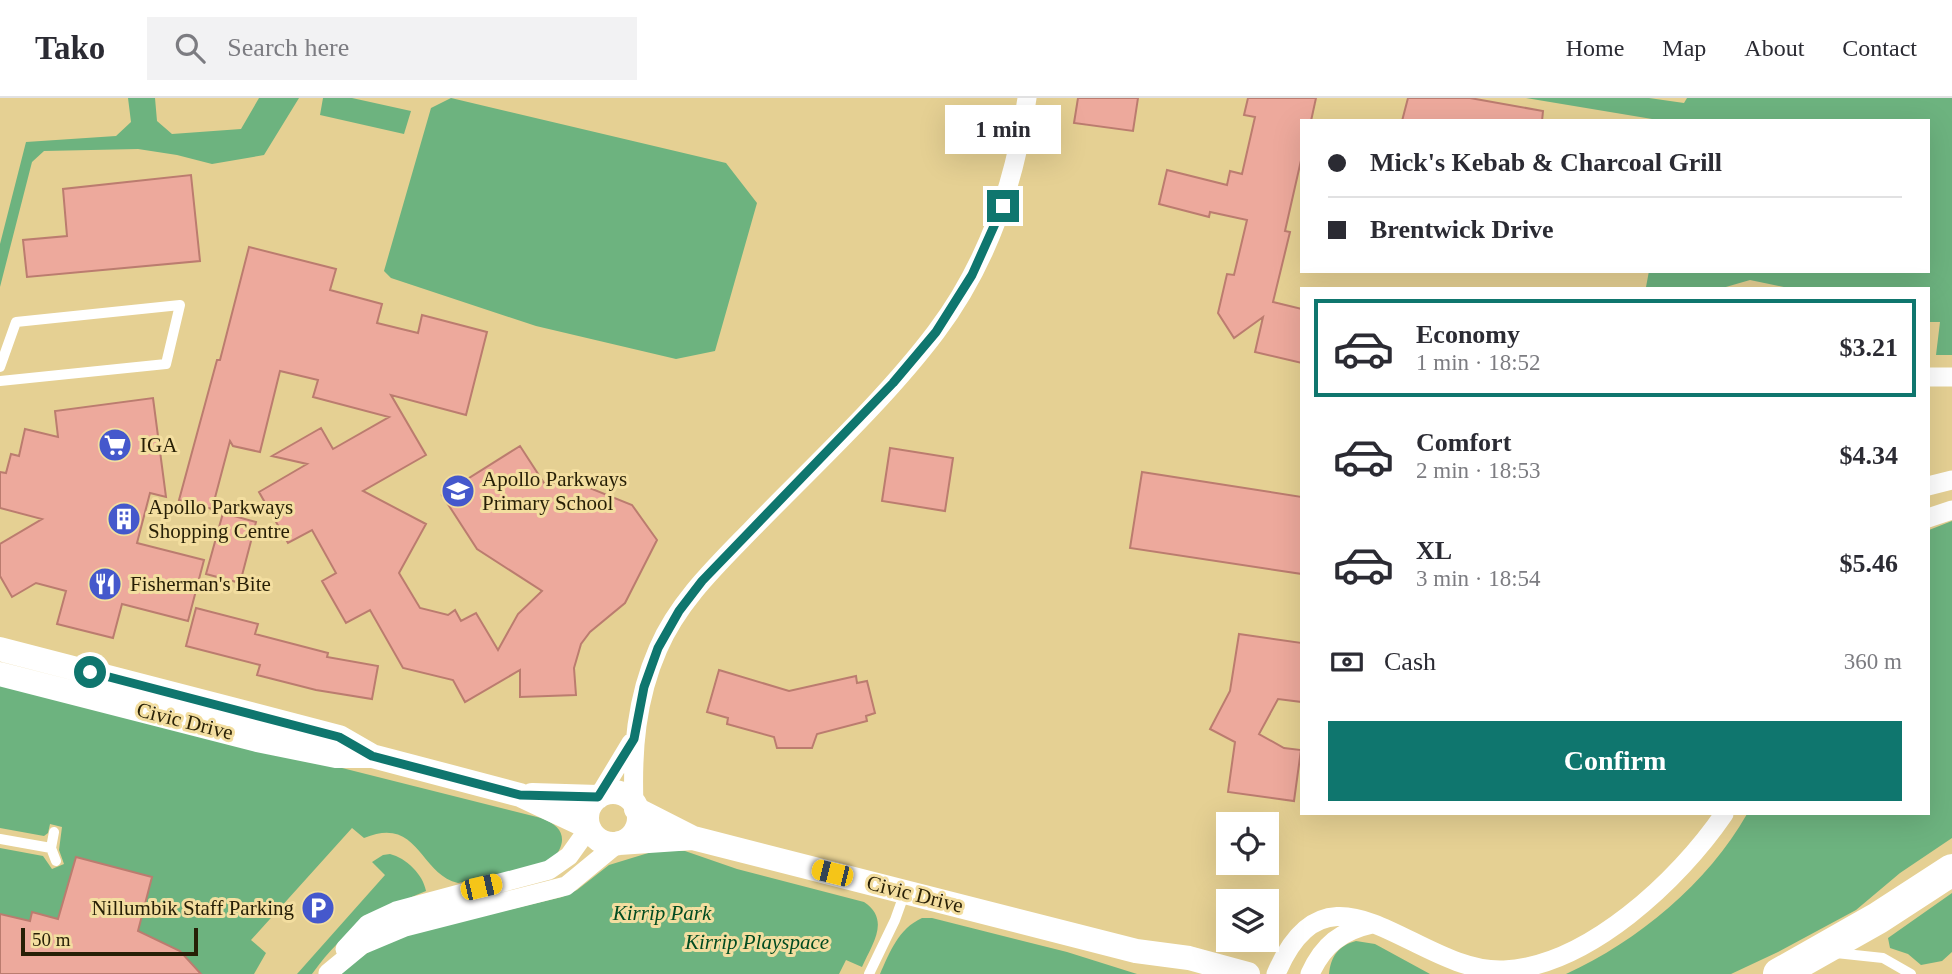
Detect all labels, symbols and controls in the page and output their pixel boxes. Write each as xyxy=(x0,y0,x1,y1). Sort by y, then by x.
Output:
search box xyxy=(147,17,637,80)
icon: search xyxy=(171,29,209,67)
text: Tako xyxy=(35,30,105,66)
text: Search here xyxy=(227,33,349,62)
text: Home xyxy=(1566,35,1624,61)
text: Map xyxy=(1662,35,1706,61)
text: About xyxy=(1744,35,1804,61)
text: Contact xyxy=(1842,35,1917,61)
callout: 1 min xyxy=(945,105,1061,154)
text: 1 min xyxy=(975,117,1031,142)
text: Mick's Kebab & Charcoal Grill xyxy=(1370,148,1722,177)
route end xyxy=(987,190,1019,222)
text: Brentwick Drive xyxy=(1370,215,1554,244)
icon: car xyxy=(1332,317,1395,380)
text: Economy xyxy=(1416,320,1520,349)
text: $3.21 xyxy=(1840,333,1898,362)
text: 1 min · 18:52 xyxy=(1416,350,1541,375)
icon: car xyxy=(1332,425,1395,488)
supermarket icon: IGA xyxy=(96,426,134,464)
text: Comfort xyxy=(1416,428,1511,457)
place label: IGA xyxy=(140,433,178,457)
text: $4.34 xyxy=(1840,441,1898,470)
text: 2 min · 18:53 xyxy=(1416,458,1541,483)
place label: Apollo Parkways Primary School xyxy=(482,467,627,515)
school or university icon: Apollo Parkways Primary School xyxy=(439,472,477,510)
place label: Apollo Parkways Shopping Centre xyxy=(148,495,293,543)
building icon: Apollo Parkways Shopping Centre xyxy=(105,500,143,538)
icon: car xyxy=(1332,533,1395,596)
text: XL xyxy=(1416,536,1452,565)
text: $5.46 xyxy=(1840,549,1898,578)
restaurant icon: Fisherman's Bite xyxy=(86,565,124,603)
text: 3 min · 18:54 xyxy=(1416,566,1541,591)
place label: Fisherman's Bite xyxy=(130,572,271,596)
icon: cash xyxy=(1328,643,1366,681)
text: Cash xyxy=(1384,647,1436,676)
text: 360 m xyxy=(1844,649,1902,674)
route start xyxy=(74,656,106,688)
street label: Civic Drive xyxy=(134,697,236,745)
button: Confirm xyxy=(1328,721,1902,801)
map controls xyxy=(1216,812,1279,952)
button: locate xyxy=(1216,812,1279,875)
car xyxy=(810,858,855,888)
street label: Civic Drive xyxy=(864,870,966,918)
car xyxy=(459,872,504,902)
parking icon: Nillumbik Staff Parking xyxy=(299,889,337,927)
button: layers xyxy=(1216,889,1279,952)
place label: Nillumbik Staff Parking xyxy=(91,896,294,920)
park label: Kirrip Park xyxy=(612,901,712,925)
scale bar xyxy=(21,925,198,957)
text: 50 m xyxy=(32,929,71,950)
park label: Kirrip Playspace xyxy=(684,930,829,954)

